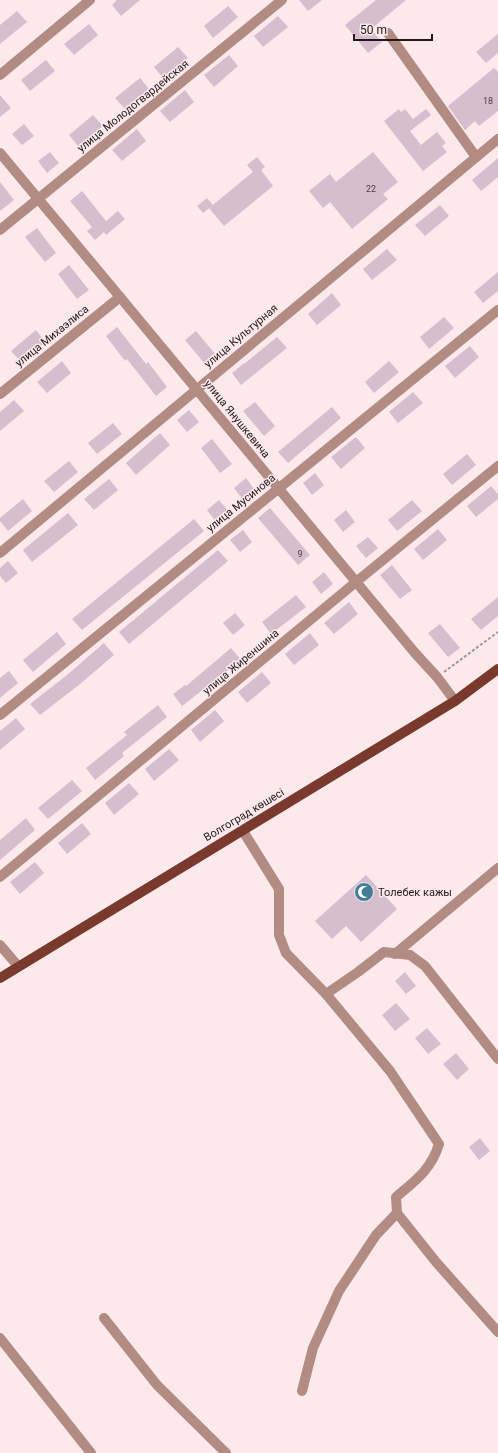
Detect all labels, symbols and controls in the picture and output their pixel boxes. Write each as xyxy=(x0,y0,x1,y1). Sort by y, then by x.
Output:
scale bar xyxy=(354,16,432,42)
text: 50 m xyxy=(360,23,387,37)
street label: улица Молодогвардейская xyxy=(75,57,191,155)
house number: 18 xyxy=(483,96,493,106)
house number: 22 xyxy=(366,184,376,194)
street label: улица Михаэлиса xyxy=(13,302,91,370)
street label: улица Культурная xyxy=(202,302,280,370)
street label: улица Янушкевича xyxy=(202,377,272,461)
street label: улица Мусинова xyxy=(204,471,278,535)
house number: 9 xyxy=(297,549,303,559)
street label: улица Жиреншина xyxy=(200,626,282,698)
street label: Волгоград көшесі xyxy=(201,786,287,844)
mosque icon: Толебек кажы xyxy=(353,881,375,903)
place label: Толебек кажы xyxy=(378,886,452,899)

